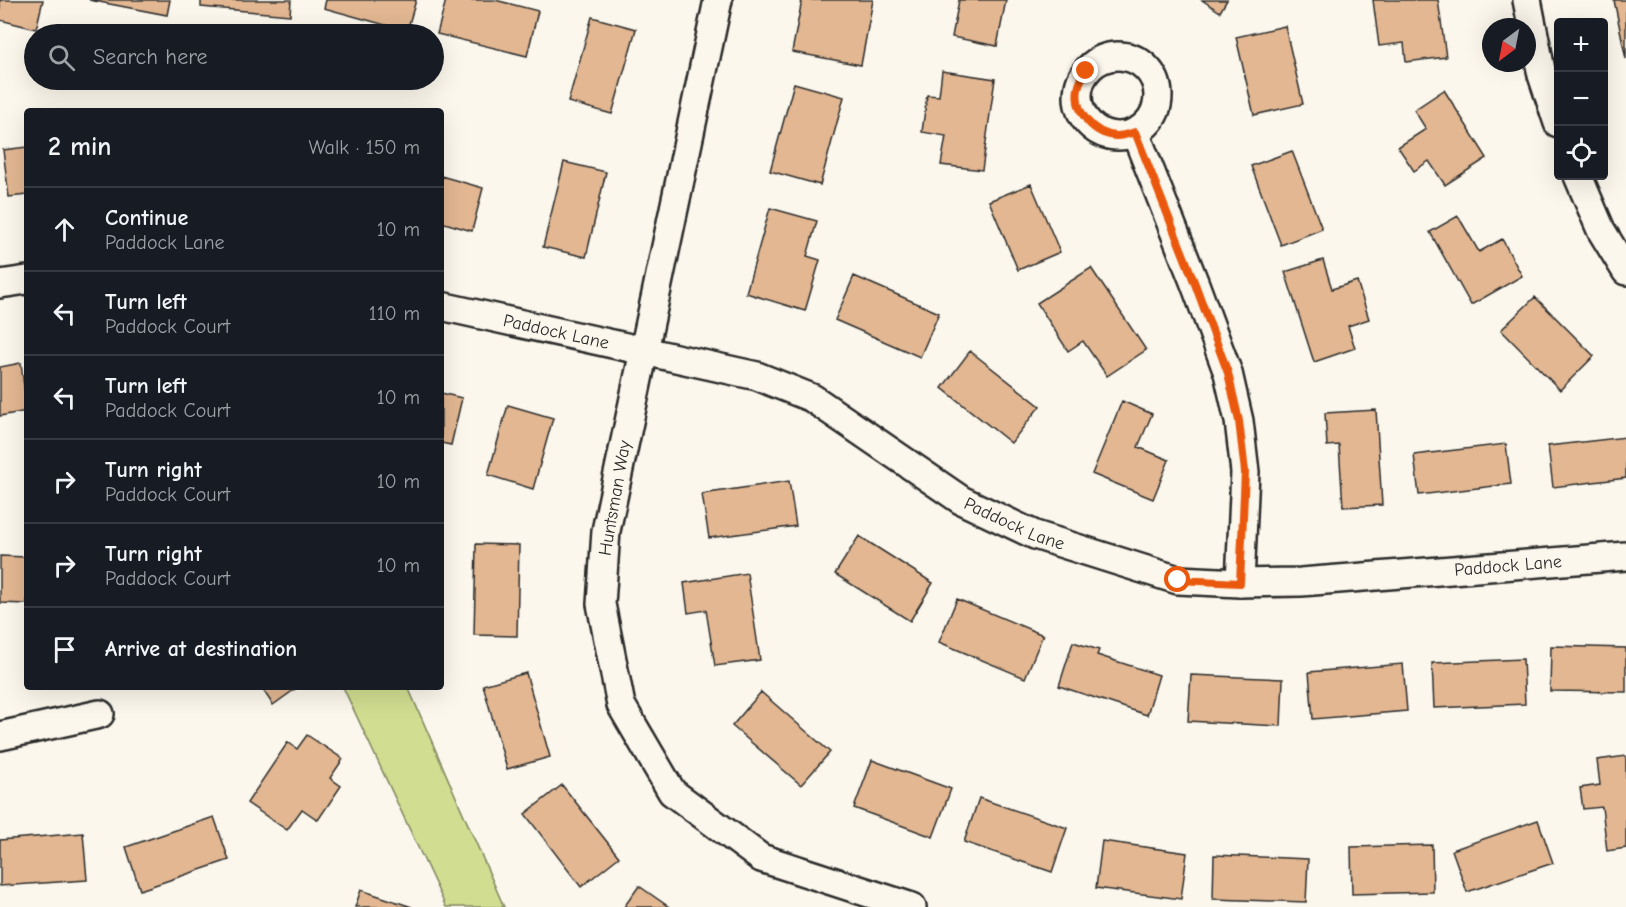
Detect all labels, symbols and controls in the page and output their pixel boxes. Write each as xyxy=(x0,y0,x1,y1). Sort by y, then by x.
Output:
north arrow xyxy=(1482,18,1536,72)
map controls xyxy=(1554,18,1608,180)
button: + xyxy=(1554,18,1608,72)
search box xyxy=(24,24,444,90)
icon: search xyxy=(45,41,78,74)
text: Search here xyxy=(93,44,208,70)
route end xyxy=(1072,57,1098,83)
button: − xyxy=(1554,72,1608,126)
button: locate xyxy=(1554,126,1608,180)
text: 2 min xyxy=(48,132,111,162)
text: Walk · 150 m xyxy=(309,136,420,159)
text: Continue xyxy=(105,205,188,231)
icon: ahead xyxy=(48,213,81,246)
text: 10 m xyxy=(377,218,420,241)
text: Paddock Lane xyxy=(105,231,225,254)
text: Turn left xyxy=(105,289,187,315)
icon: left xyxy=(48,297,81,330)
text: 110 m xyxy=(369,302,420,325)
street label: Paddock Lane xyxy=(501,310,611,353)
text: Paddock Court xyxy=(105,315,230,338)
text: Turn left xyxy=(105,373,187,399)
icon: left xyxy=(48,381,81,414)
text: 10 m xyxy=(377,386,420,409)
text: Paddock Court xyxy=(105,399,230,422)
street label: Huntsman Way xyxy=(595,438,636,557)
text: Turn right xyxy=(105,457,202,483)
icon: right xyxy=(48,465,81,498)
text: 10 m xyxy=(377,470,420,493)
text: Paddock Court xyxy=(105,483,230,506)
street label: Paddock Lane xyxy=(961,493,1067,554)
text: Turn right xyxy=(105,541,202,567)
icon: right xyxy=(48,549,81,582)
street label: Paddock Lane xyxy=(1454,551,1563,580)
text: 10 m xyxy=(377,554,420,577)
route start xyxy=(1164,566,1190,592)
text: Paddock Court xyxy=(105,567,230,590)
icon: arrive xyxy=(48,633,81,666)
text: Arrive at destination xyxy=(105,636,297,662)

